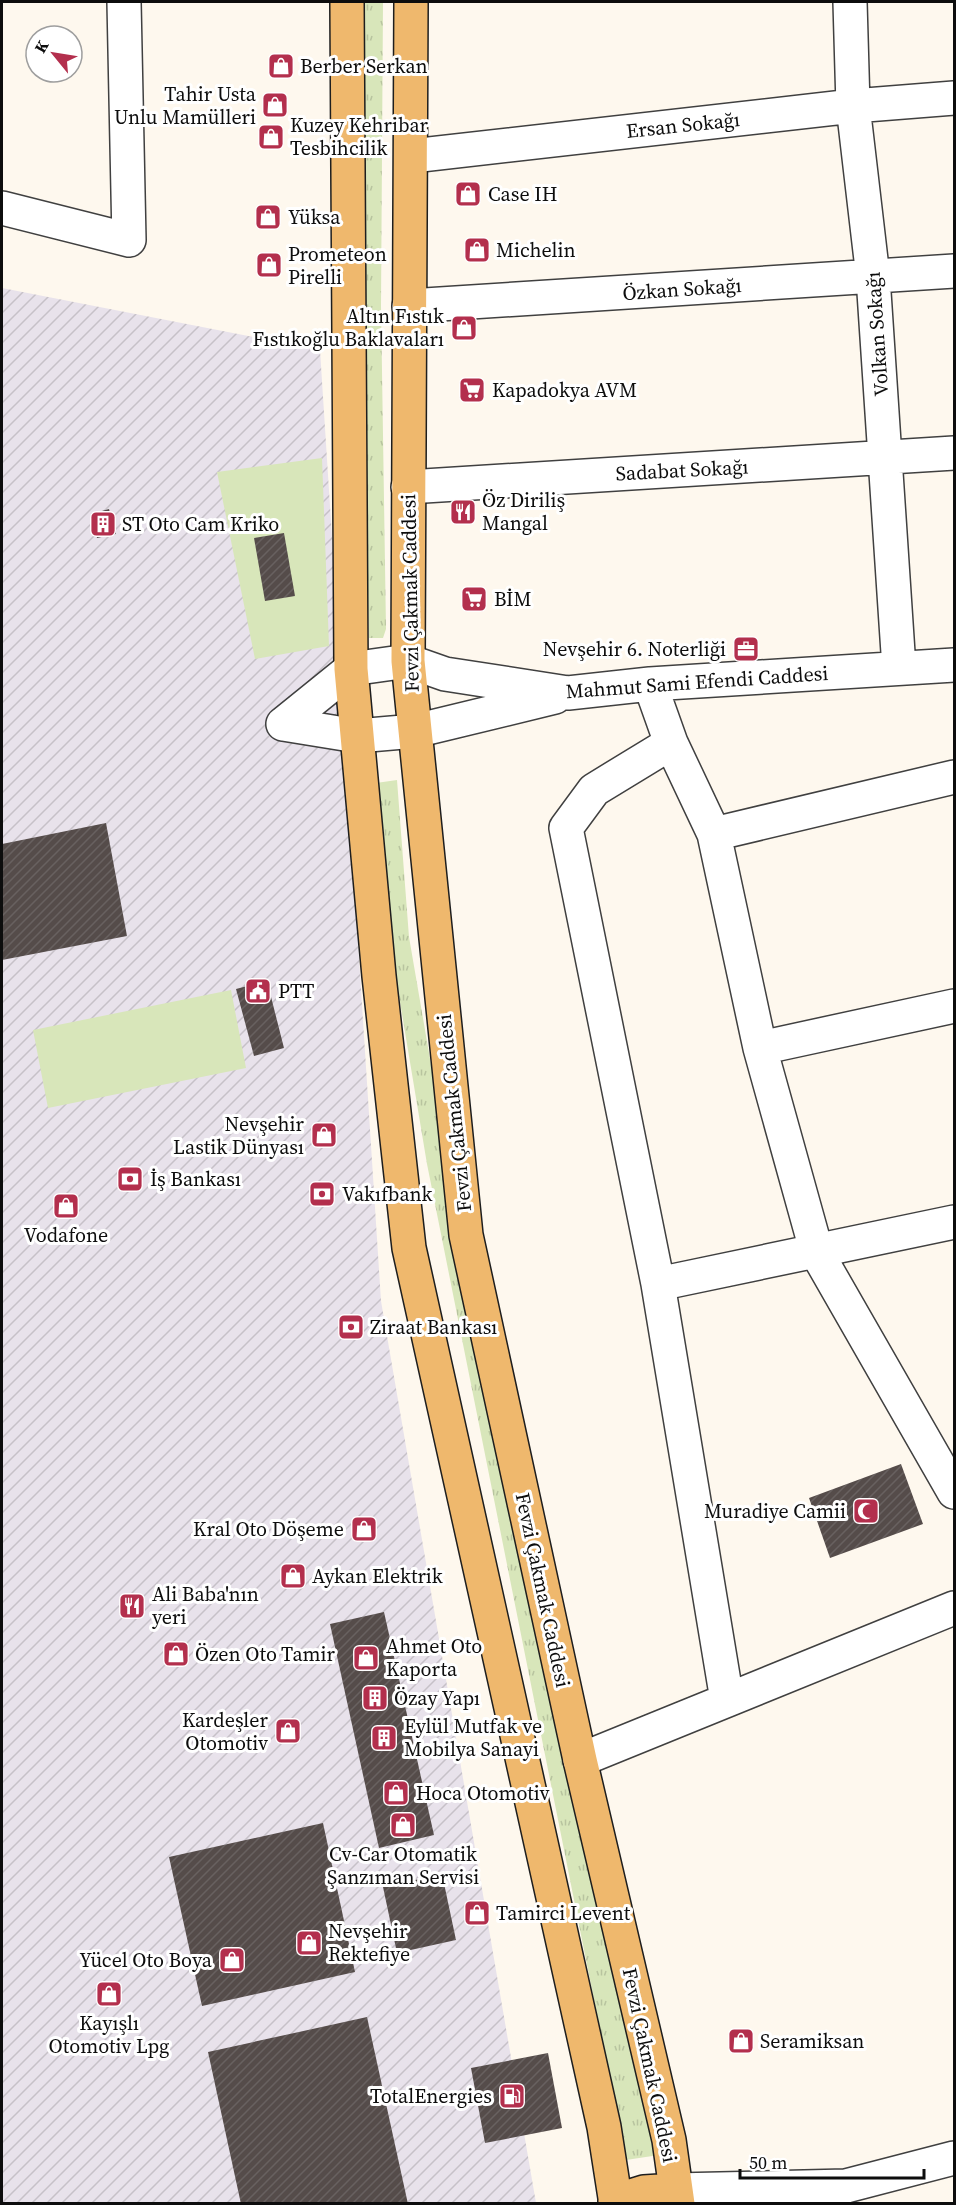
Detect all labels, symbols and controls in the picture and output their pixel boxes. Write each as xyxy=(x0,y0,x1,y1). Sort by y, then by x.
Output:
north arrow xyxy=(24,24,84,84)
text: K xyxy=(29,35,54,57)
shop icon: Berber Serkan xyxy=(266,51,296,81)
place label: Berber Serkan xyxy=(300,52,428,80)
place label: Tahir Usta Unlu Mamülleri xyxy=(114,80,257,131)
shop icon: Tahir Usta Unlu Mamülleri xyxy=(260,90,290,120)
street label: Ersan Sokağı xyxy=(625,105,741,145)
place label: Kuzey Kehribar Tesbihcilik xyxy=(290,111,429,162)
shop icon: Kuzey Kehribar Tesbihcilik xyxy=(256,122,286,152)
shop icon: Case IH xyxy=(453,179,483,209)
place label: Case IH xyxy=(488,180,558,208)
shop icon: Yüksa xyxy=(253,202,283,232)
place label: Yüksa xyxy=(288,203,341,231)
shop icon: Michelin xyxy=(462,235,492,265)
place label: Michelin xyxy=(496,236,576,264)
place label: Prometeon Pirelli xyxy=(288,240,387,291)
shop icon: Prometeon Pirelli xyxy=(254,250,284,280)
street label: Özkan Sokağı xyxy=(622,271,743,307)
street label: Volkan Sokağı xyxy=(859,271,895,397)
place label: Altın Fıstık Fıstıkoğlu Baklavaları xyxy=(253,302,444,353)
shop icon: Altın Fıstık Fıstıkoğlu Baklavaları xyxy=(449,313,479,343)
supermarket icon: Kapadokya AVM xyxy=(457,375,487,405)
place label: Kapadokya AVM xyxy=(492,376,637,404)
street label: Sadabat Sokağı xyxy=(615,453,749,487)
place label: Öz Diriliş Mangal xyxy=(482,486,565,537)
street label: Fevzi Çakmak Caddesi xyxy=(394,494,426,692)
restaurant icon: Öz Diriliş Mangal xyxy=(448,497,478,527)
building icon: ST Oto Cam Kriko xyxy=(88,509,118,539)
place label: ST Oto Cam Kriko xyxy=(122,510,279,538)
supermarket icon: BİM xyxy=(459,584,489,614)
place label: BİM xyxy=(494,585,532,613)
office icon: Nevşehir 6. Noterliği xyxy=(731,634,761,664)
place label: Nevşehir 6. Noterliği xyxy=(543,635,726,663)
street label: Mahmut Sami Efendi Caddesi xyxy=(565,659,829,705)
public building icon: PTT xyxy=(243,976,273,1006)
place label: PTT xyxy=(278,977,314,1005)
street label: Fevzi Çakmak Caddesi xyxy=(430,1013,478,1213)
place label: Nevşehir Lastik Dünyası xyxy=(173,1110,305,1161)
shop icon: Nevşehir Lastik Dünyası xyxy=(309,1120,339,1150)
bank icon: İş Bankası xyxy=(115,1164,145,1194)
place label: İş Bankası xyxy=(150,1165,241,1193)
bank icon: Vakıfbank xyxy=(307,1179,337,1209)
place label: Vakıfbank xyxy=(342,1180,433,1208)
shop icon: Vodafone xyxy=(51,1191,81,1221)
place label: Vodafone xyxy=(24,1221,108,1249)
bank icon: Ziraat Bankası xyxy=(336,1312,366,1342)
place label: Ziraat Bankası xyxy=(370,1313,497,1341)
street label: Fevzi Çakmak Caddesi xyxy=(509,1490,577,1690)
mosque icon: Muradiye Camii xyxy=(851,1496,881,1526)
place label: Muradiye Camii xyxy=(704,1497,846,1525)
shop icon: Kral Oto Döşeme xyxy=(349,1514,379,1544)
place label: Kral Oto Döşeme xyxy=(193,1515,344,1543)
shop icon: Aykan Elektrik xyxy=(278,1561,308,1591)
place label: Aykan Elektrik xyxy=(312,1562,443,1590)
place label: Ali Baba'nın yeri xyxy=(152,1580,259,1631)
restaurant icon: Ali Baba'nın yeri xyxy=(117,1591,147,1621)
place label: Ahmet Oto Kaporta xyxy=(386,1632,482,1683)
shop icon: Özen Oto Tamir xyxy=(161,1639,191,1669)
place label: Özen Oto Tamir xyxy=(195,1640,335,1668)
shop icon: Ahmet Oto Kaporta xyxy=(351,1643,381,1673)
building icon: Özay Yapı xyxy=(360,1683,390,1713)
place label: Özay Yapı xyxy=(394,1684,480,1712)
place label: Kardeşler Otomotiv xyxy=(182,1706,269,1757)
place label: Eylül Mutfak ve Mobilya Sanayi xyxy=(404,1712,542,1763)
shop icon: Kardeşler Otomotiv xyxy=(273,1716,303,1746)
building icon: Eylül Mutfak ve Mobilya Sanayi xyxy=(369,1723,399,1753)
shop icon: Hoca Otomotiv xyxy=(381,1778,411,1808)
place label: Hoca Otomotiv xyxy=(416,1779,550,1807)
shop icon: Cv-Car Otomatik Şanzıman Servisi xyxy=(388,1810,418,1840)
place label: Cv-Car Otomatik Şanzıman Servisi xyxy=(327,1840,479,1891)
shop icon: Tamirci Levent xyxy=(462,1898,492,1928)
place label: Tamirci Levent xyxy=(496,1899,631,1927)
place label: Nevşehir Rektefiye xyxy=(328,1917,410,1968)
shop icon: Nevşehir Rektefiye xyxy=(294,1928,324,1958)
shop icon: Yücel Oto Boya xyxy=(217,1945,247,1975)
place label: Yücel Oto Boya xyxy=(79,1946,213,1974)
street label: Fevzi Çakmak Caddesi xyxy=(616,1965,684,2165)
shop icon: Kayışlı Otomotiv Lpg xyxy=(94,1979,124,2009)
place label: Kayışlı Otomotiv Lpg xyxy=(49,2009,169,2060)
shop icon: Seramiksan xyxy=(726,2026,756,2056)
place label: Seramiksan xyxy=(760,2027,864,2055)
fuel station icon: TotalEnergies xyxy=(497,2081,527,2111)
place label: TotalEnergies xyxy=(370,2082,492,2110)
scale bar xyxy=(740,2142,924,2180)
text: 50 m xyxy=(749,2150,787,2175)

